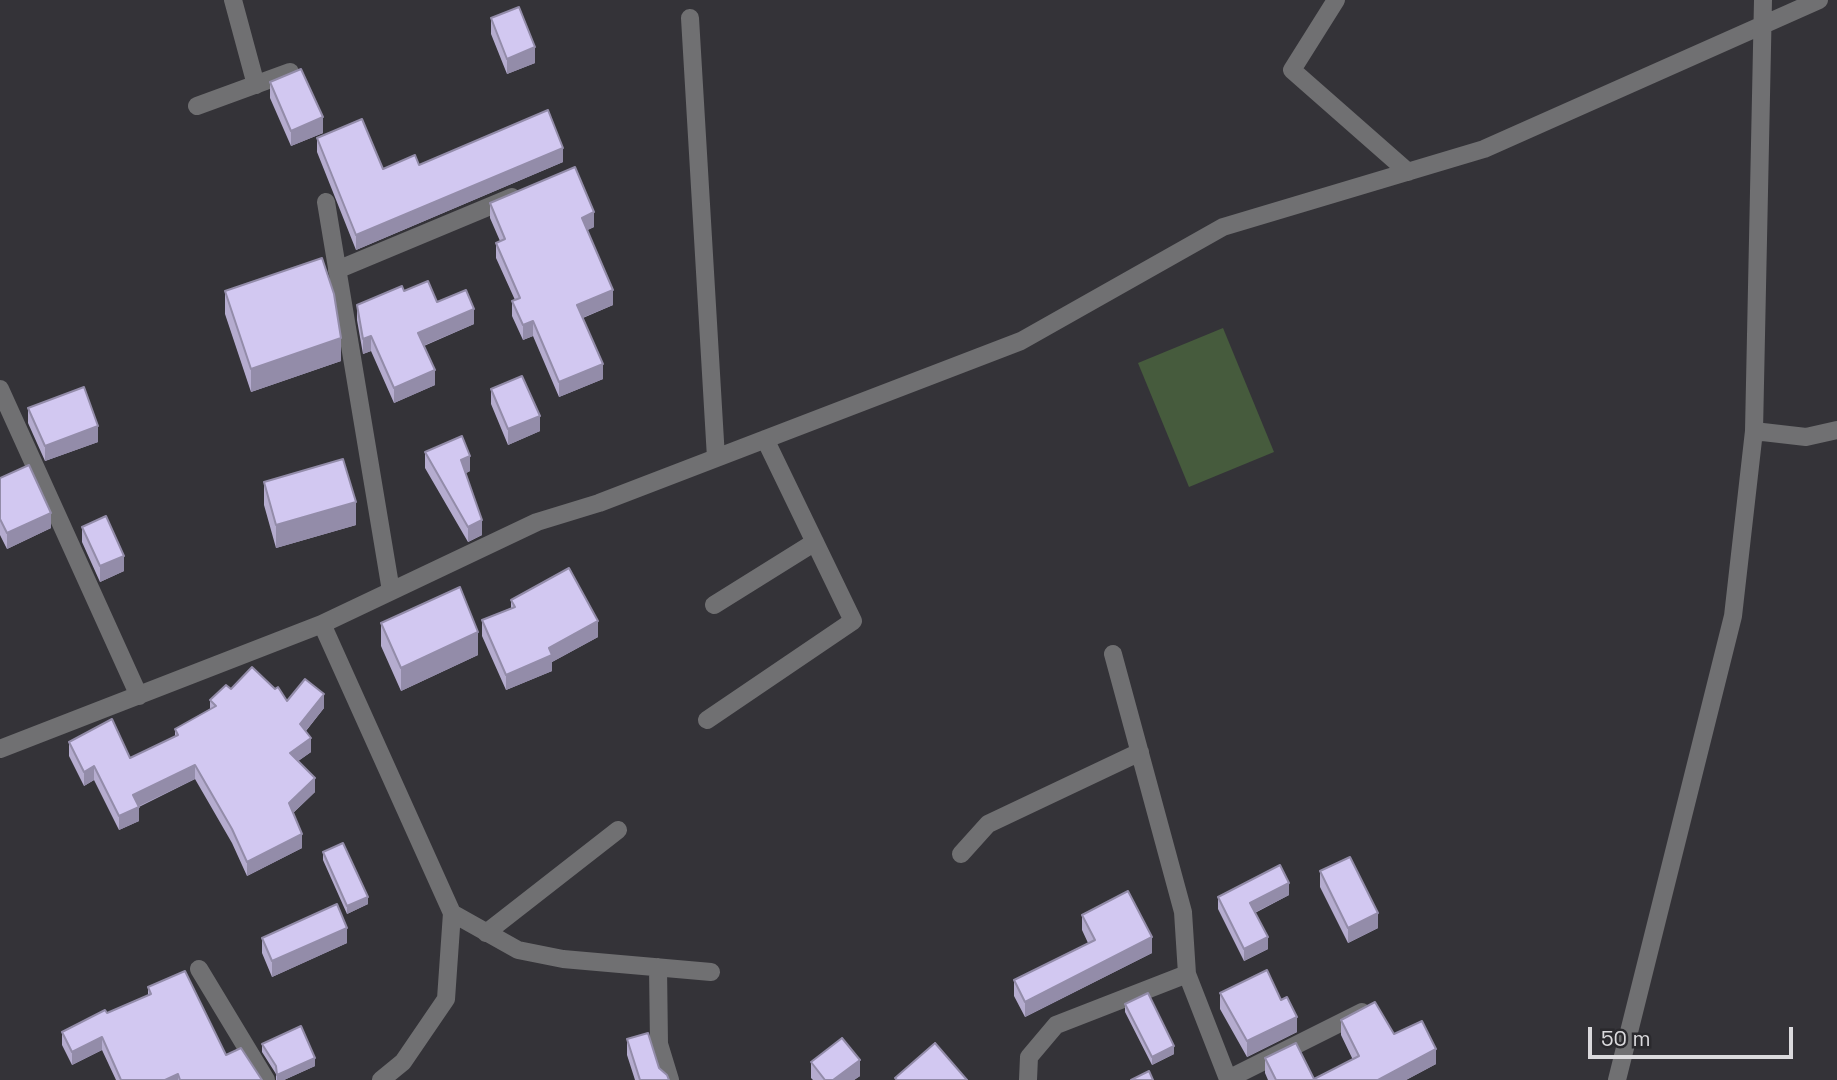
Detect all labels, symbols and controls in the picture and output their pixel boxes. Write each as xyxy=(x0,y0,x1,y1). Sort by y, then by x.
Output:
scale bar xyxy=(1592,1014,1797,1058)
text: 50 m xyxy=(1601,1025,1651,1052)

